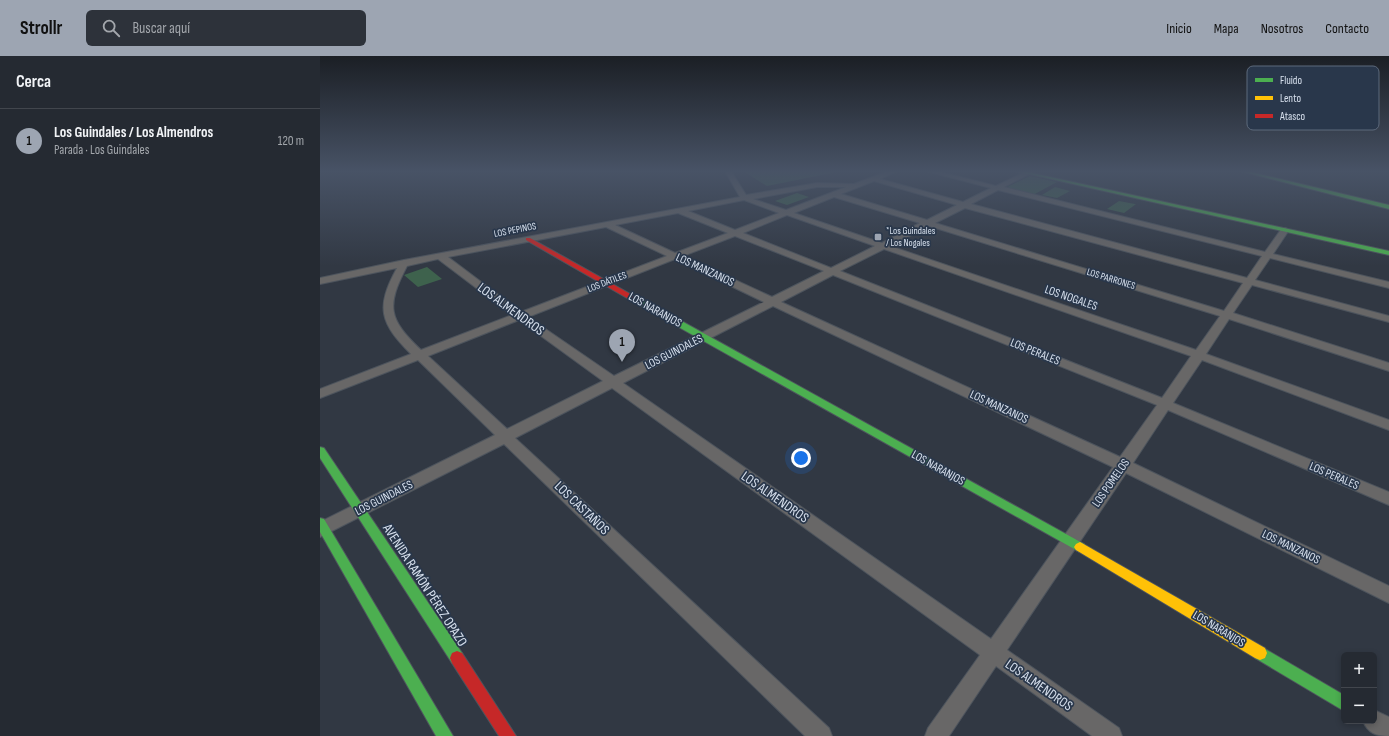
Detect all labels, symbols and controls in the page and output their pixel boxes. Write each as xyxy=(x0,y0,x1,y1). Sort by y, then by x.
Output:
search box xyxy=(86,10,366,46)
text: Strollr xyxy=(20,17,62,40)
icon: search xyxy=(100,17,122,39)
text: Buscar aquí xyxy=(132,19,190,38)
text: Inicio xyxy=(1166,20,1192,37)
text: Mapa xyxy=(1214,20,1239,37)
text: Nosotros xyxy=(1261,20,1303,37)
text: Contacto xyxy=(1325,20,1369,37)
legend xyxy=(1247,66,1379,130)
text: Cerca xyxy=(16,72,51,92)
text: Fluido xyxy=(1280,74,1302,87)
text: Lento xyxy=(1280,92,1301,105)
text: Atasco xyxy=(1279,110,1306,123)
text: Los Guindales / Los Almendros xyxy=(54,123,213,142)
text: 1 xyxy=(26,133,32,149)
text: 120 m xyxy=(278,133,304,149)
text: Parada · Los Guindales xyxy=(54,142,149,158)
street label: LOS PEPINOS xyxy=(493,220,537,240)
place label: *Los Guindales / Los Nogales xyxy=(886,225,936,249)
marker: *Los Guindales / Los Nogales xyxy=(873,232,883,242)
street label: LOS MANZANOS xyxy=(673,250,737,290)
street label: LOS PARRONES xyxy=(1085,266,1137,292)
street label: LOS DÁTILES xyxy=(586,269,628,295)
street label: LOS ALMENDROS xyxy=(474,279,548,339)
street label: LOS NOGALES xyxy=(1043,282,1099,314)
street label: LOS NARANJOS xyxy=(626,289,684,331)
pin: 1 xyxy=(609,329,635,362)
street label: LOS GUINDALES xyxy=(643,331,705,373)
street label: LOS PERALES xyxy=(1008,335,1062,369)
street label: LOS MANZANOS xyxy=(967,387,1031,427)
street label: LOS NARANJOS xyxy=(909,447,967,489)
your location xyxy=(791,448,811,468)
street label: LOS POMELOS xyxy=(1089,456,1133,510)
street label: LOS PERALES xyxy=(1307,459,1361,493)
street label: LOS ALMENDROS xyxy=(738,468,812,526)
street label: LOS GUINDALES xyxy=(353,477,415,519)
street label: LOS CASTAÑOS xyxy=(551,478,613,538)
street label: AVENIDA RAMÓN PÉREZ OPAZO xyxy=(378,520,471,650)
street label: LOS MANZANOS xyxy=(1260,527,1322,567)
street label: LOS NARANJOS xyxy=(1190,607,1248,651)
map controls xyxy=(1341,652,1377,724)
button: + xyxy=(1341,652,1377,688)
street label: LOS ALMENDROS xyxy=(1002,656,1076,714)
button: − xyxy=(1341,688,1377,724)

